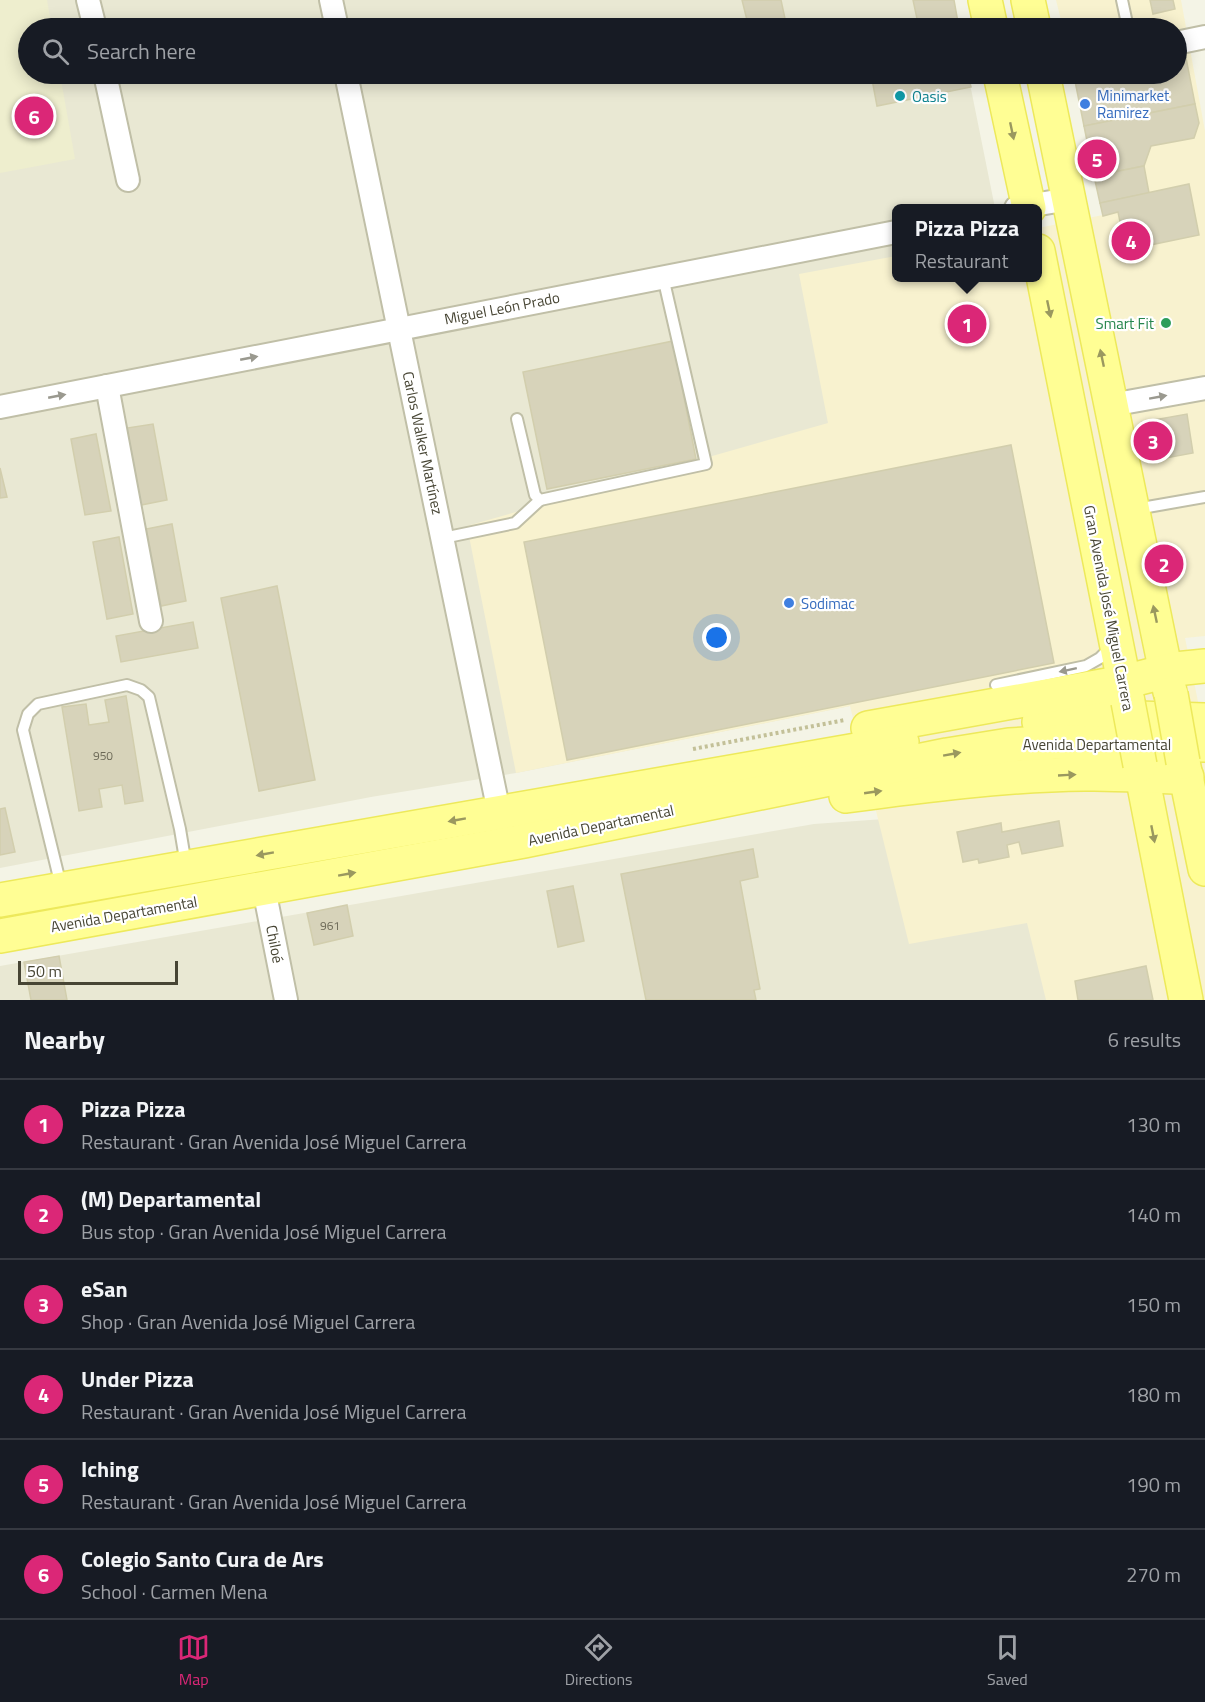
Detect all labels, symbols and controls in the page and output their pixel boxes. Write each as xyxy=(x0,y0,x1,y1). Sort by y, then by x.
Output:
search box xyxy=(18,18,1187,84)
text: Search here xyxy=(87,34,196,68)
icon: search xyxy=(39,35,72,68)
place label: Minimarket Ramirez xyxy=(1097,84,1170,124)
place label: Oasis xyxy=(912,85,947,108)
marker: Oasis xyxy=(893,89,907,103)
pin: 6 xyxy=(15,94,54,138)
marker: Minimarket Ramirez xyxy=(1078,97,1092,111)
one-way arrow xyxy=(1008,121,1017,140)
pin: 5 xyxy=(1078,136,1116,182)
popup xyxy=(892,204,1042,282)
text: Pizza Pizza xyxy=(915,211,1019,245)
pin: 4 xyxy=(1112,218,1150,264)
text: Restaurant xyxy=(915,245,1009,276)
street label: Miguel León Prado xyxy=(442,286,562,330)
one-way arrow xyxy=(1045,299,1054,318)
pin: 1 xyxy=(948,302,986,346)
place label: Smart Fit xyxy=(1096,312,1155,335)
marker: Smart Fit xyxy=(1159,316,1173,330)
one-way arrow xyxy=(1097,348,1106,367)
one-way arrow xyxy=(239,353,258,362)
street label: Carlos Walker Martínez xyxy=(397,369,449,517)
one-way arrow xyxy=(48,391,67,400)
one-way arrow xyxy=(1149,392,1168,401)
pin: 3 xyxy=(1134,418,1172,464)
street label: Gran Avenida José Miguel Carrera xyxy=(1078,503,1140,713)
pin: 2 xyxy=(1144,542,1184,586)
place label: Sodimac xyxy=(801,592,855,615)
marker: Sodimac xyxy=(782,596,796,610)
one-way arrow xyxy=(1149,605,1159,624)
your location xyxy=(702,623,731,652)
one-way arrow xyxy=(1058,666,1077,675)
street label: Avenida Departamental xyxy=(1023,733,1171,756)
house number: 950 xyxy=(93,746,113,765)
one-way arrow xyxy=(942,749,961,758)
one-way arrow xyxy=(1057,770,1076,779)
one-way arrow xyxy=(863,788,882,797)
street label: Avenida Departamental xyxy=(526,798,676,852)
one-way arrow xyxy=(447,816,466,825)
one-way arrow xyxy=(1149,825,1158,844)
one-way arrow xyxy=(255,850,274,859)
one-way arrow xyxy=(338,869,357,878)
street label: Avenida Departamental xyxy=(49,890,199,938)
house number: 961 xyxy=(320,916,340,935)
street label: Chiloé xyxy=(260,923,290,965)
scale bar xyxy=(18,958,178,986)
text: 50 m xyxy=(27,959,62,983)
text: Nearby xyxy=(24,1020,105,1059)
text: 6 results xyxy=(1108,1024,1181,1055)
text: Pizza Pizza xyxy=(81,1092,186,1126)
text: 1 xyxy=(38,1109,49,1140)
text: 130 m xyxy=(1126,1109,1181,1140)
text: Restaurant · Gran Avenida José Miguel Carrera xyxy=(81,1126,466,1157)
text: (M) Departamental xyxy=(81,1182,261,1216)
text: 2 xyxy=(38,1199,49,1230)
text: 140 m xyxy=(1126,1199,1181,1230)
text: Bus stop · Gran Avenida José Miguel Carrera xyxy=(81,1216,447,1247)
text: eSan xyxy=(81,1272,128,1306)
text: 3 xyxy=(38,1289,49,1320)
text: 150 m xyxy=(1126,1289,1181,1320)
text: Shop · Gran Avenida José Miguel Carrera xyxy=(81,1306,415,1337)
text: Under Pizza xyxy=(81,1362,194,1396)
text: 4 xyxy=(38,1379,49,1410)
text: 180 m xyxy=(1126,1379,1181,1410)
text: Restaurant · Gran Avenida José Miguel Carrera xyxy=(81,1396,466,1427)
text: Iching xyxy=(81,1452,139,1486)
text: 5 xyxy=(38,1469,49,1500)
text: 190 m xyxy=(1126,1469,1181,1500)
text: Restaurant · Gran Avenida José Miguel Carrera xyxy=(81,1486,466,1517)
text: Colegio Santo Cura de Ars xyxy=(81,1542,324,1576)
text: 6 xyxy=(38,1559,49,1590)
text: 270 m xyxy=(1126,1559,1181,1590)
text: School · Carmen Mena xyxy=(81,1576,268,1607)
tab: Map xyxy=(177,1631,210,1691)
tab: Directions xyxy=(565,1631,633,1691)
tab: Saved xyxy=(987,1631,1028,1691)

